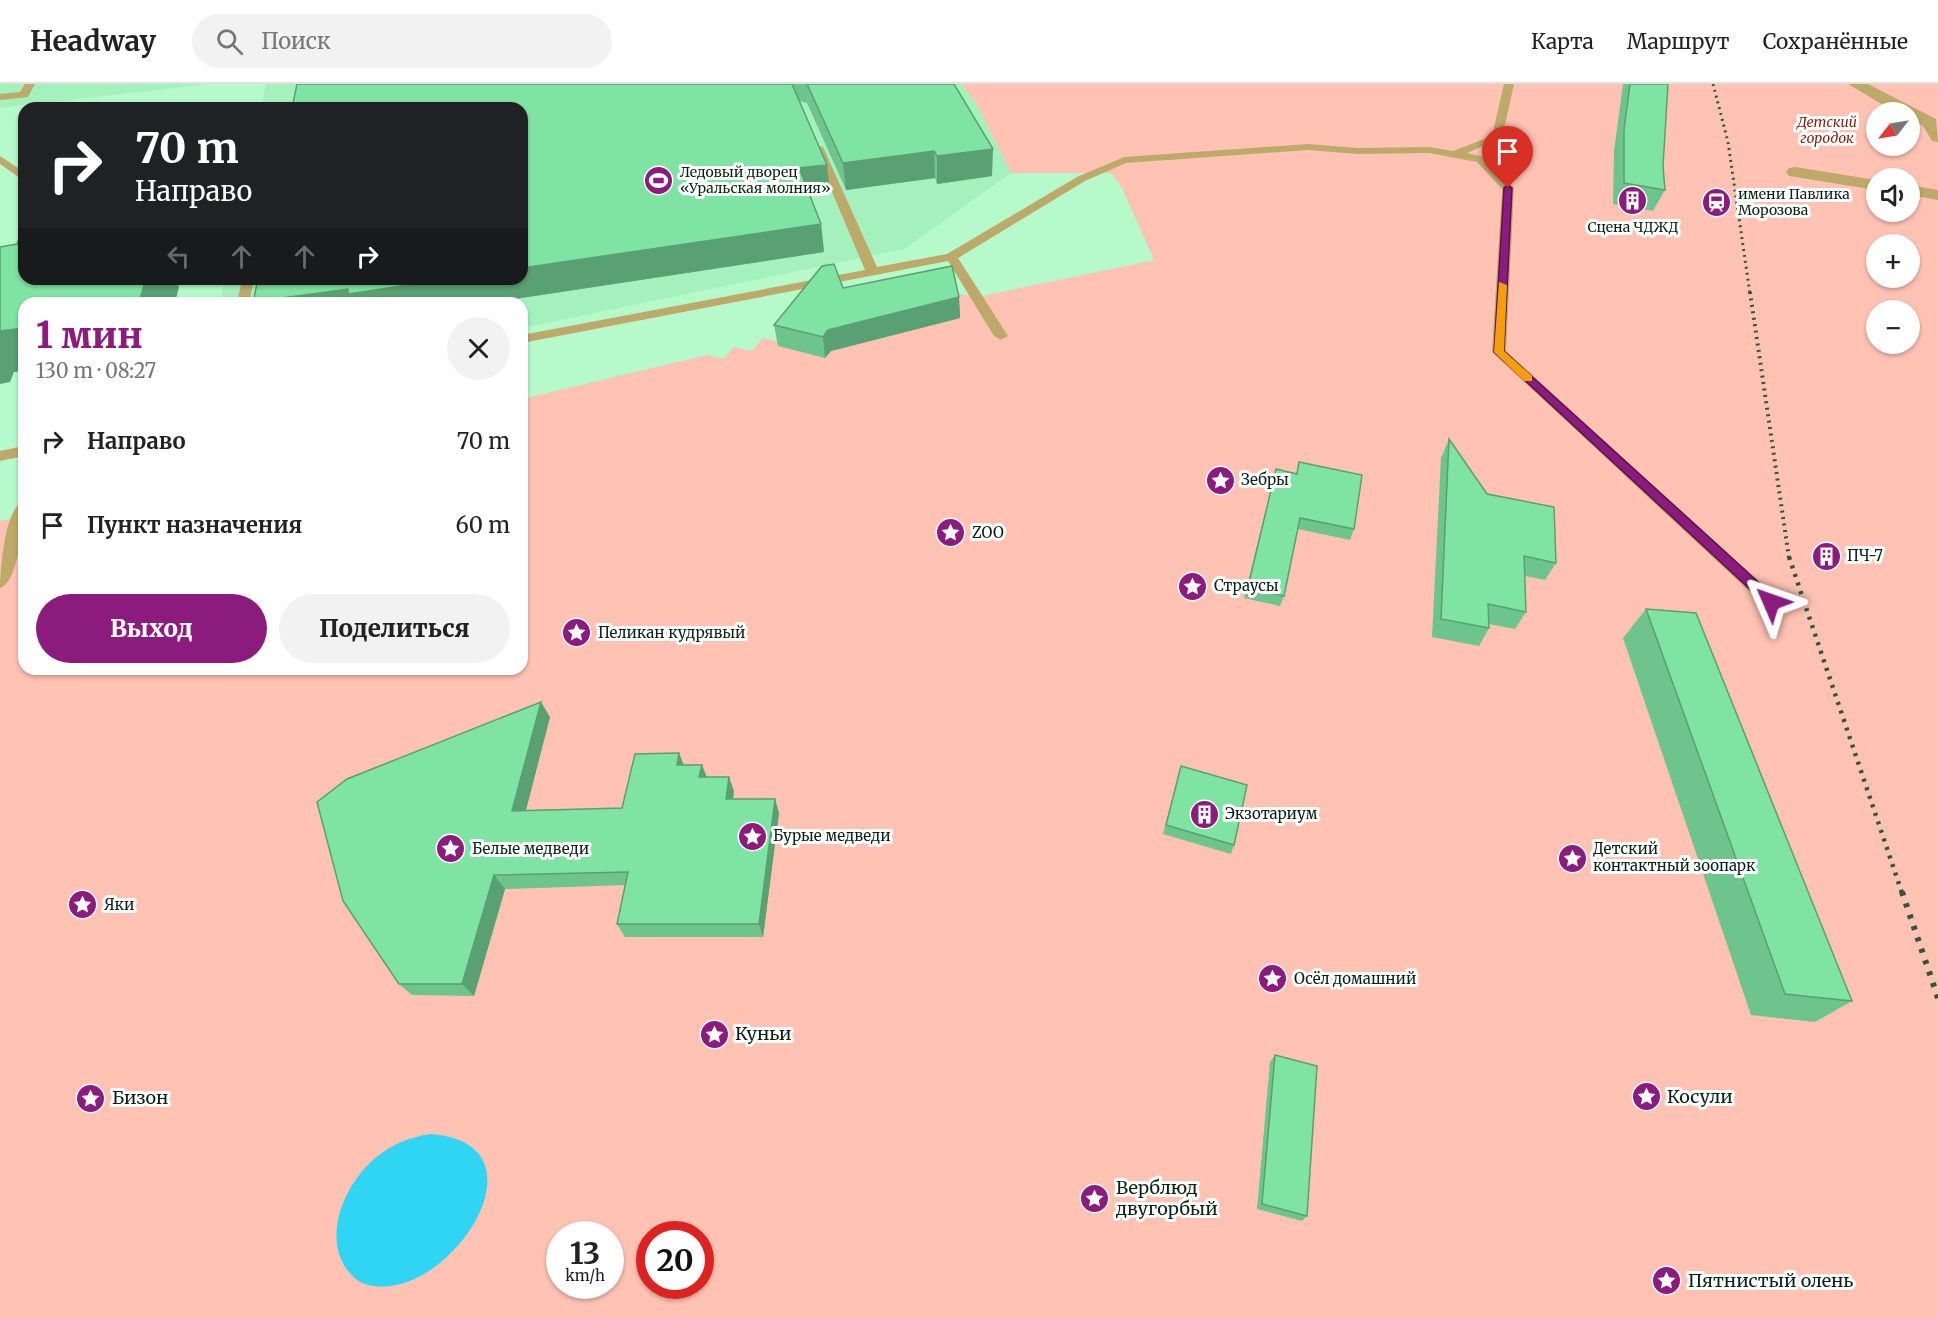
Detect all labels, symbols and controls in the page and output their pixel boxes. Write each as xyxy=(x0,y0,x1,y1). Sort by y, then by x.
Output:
search box xyxy=(192,14,612,68)
text: Headway xyxy=(30,23,156,59)
icon: search xyxy=(213,25,246,58)
text: Поиск xyxy=(261,27,331,55)
text: Карта xyxy=(1531,28,1594,55)
text: Маршрут xyxy=(1627,28,1730,55)
text: Сохранённые xyxy=(1763,28,1908,55)
north arrow xyxy=(1866,102,1920,156)
map controls xyxy=(1866,102,1920,354)
park label: Детский городок xyxy=(1796,113,1857,147)
text: 70 m xyxy=(135,122,239,174)
icon: right xyxy=(36,126,114,204)
pin xyxy=(1482,126,1533,188)
icon: arrive xyxy=(1491,135,1524,168)
place label: Ледовый дворец «Уральская молния» xyxy=(680,163,831,197)
sports icon: Ледовый дворец «Уральская молния» xyxy=(643,164,675,196)
button: sound xyxy=(1866,168,1920,222)
text: Направо xyxy=(135,174,252,208)
building icon: Сцена ЧДЖД xyxy=(1617,184,1649,216)
place label: имени Павлика Морозова xyxy=(1738,185,1850,219)
station icon: имени Павлика Морозова xyxy=(1701,186,1733,218)
place label: Сцена ЧДЖД xyxy=(1588,218,1678,236)
button: + xyxy=(1866,234,1920,288)
icon: left xyxy=(162,240,195,273)
icon: ahead xyxy=(225,240,258,273)
icon: ahead xyxy=(288,240,321,273)
icon: right xyxy=(351,240,384,273)
button: − xyxy=(1866,300,1920,354)
text: 1 мин xyxy=(36,313,143,358)
button: close xyxy=(447,317,510,380)
text: 130 m · 08:27 xyxy=(36,358,156,383)
icon: right xyxy=(36,425,69,458)
text: Направо xyxy=(87,427,186,455)
text: 70 m xyxy=(457,427,510,455)
place icon: Зебры xyxy=(1204,464,1236,496)
place label: Зебры xyxy=(1241,470,1289,489)
icon: arrive xyxy=(36,509,69,542)
text: Пункт назначения xyxy=(87,511,302,539)
text: 60 m xyxy=(456,511,510,539)
place icon: ZOO xyxy=(935,517,967,549)
place label: ZOO xyxy=(972,523,1004,542)
building icon: ПЧ-7 xyxy=(1810,540,1842,572)
place label: ПЧ-7 xyxy=(1847,546,1883,565)
place icon: Страусы xyxy=(1177,570,1209,602)
position arrow xyxy=(1739,570,1803,634)
place label: Страусы xyxy=(1214,576,1279,595)
button: Выход xyxy=(36,594,267,663)
button: Поделиться xyxy=(279,594,510,663)
place icon: Пеликан кудрявый xyxy=(561,617,593,649)
place label: Пеликан кудрявый xyxy=(598,623,745,642)
building icon: Экзотариум xyxy=(1188,798,1220,830)
place label: Экзотариум xyxy=(1225,804,1318,823)
place icon: Бурые медведи xyxy=(736,820,768,852)
place label: Бурые медведи xyxy=(773,826,891,845)
place icon: Белые медведи xyxy=(435,833,467,865)
place label: Белые медведи xyxy=(472,839,589,858)
place label: Детский контактный зоопарк xyxy=(1593,839,1756,875)
place icon: Детский контактный зоопарк xyxy=(1556,842,1588,874)
place icon: Яки xyxy=(67,889,99,921)
place label: Яки xyxy=(104,895,134,914)
place icon: Осёл домашний xyxy=(1257,963,1289,995)
place label: Осёл домашний xyxy=(1294,969,1416,988)
place icon: Куньи xyxy=(698,1018,730,1050)
place label: Куньи xyxy=(735,1022,792,1045)
place icon: Косули xyxy=(1630,1081,1662,1113)
place icon: Бизон xyxy=(75,1082,107,1114)
place label: Косули xyxy=(1667,1085,1733,1108)
place label: Бизон xyxy=(112,1086,168,1109)
place label: Верблюд двугорбый xyxy=(1115,1176,1218,1220)
place icon: Верблюд двугорбый xyxy=(1079,1182,1111,1214)
speed limit sign: 20 xyxy=(636,1221,714,1299)
text: 13 xyxy=(570,1234,600,1272)
place icon: Пятнистый олень xyxy=(1651,1265,1683,1297)
text: km/h xyxy=(565,1266,605,1285)
place label: Пятнистый олень xyxy=(1688,1269,1853,1292)

